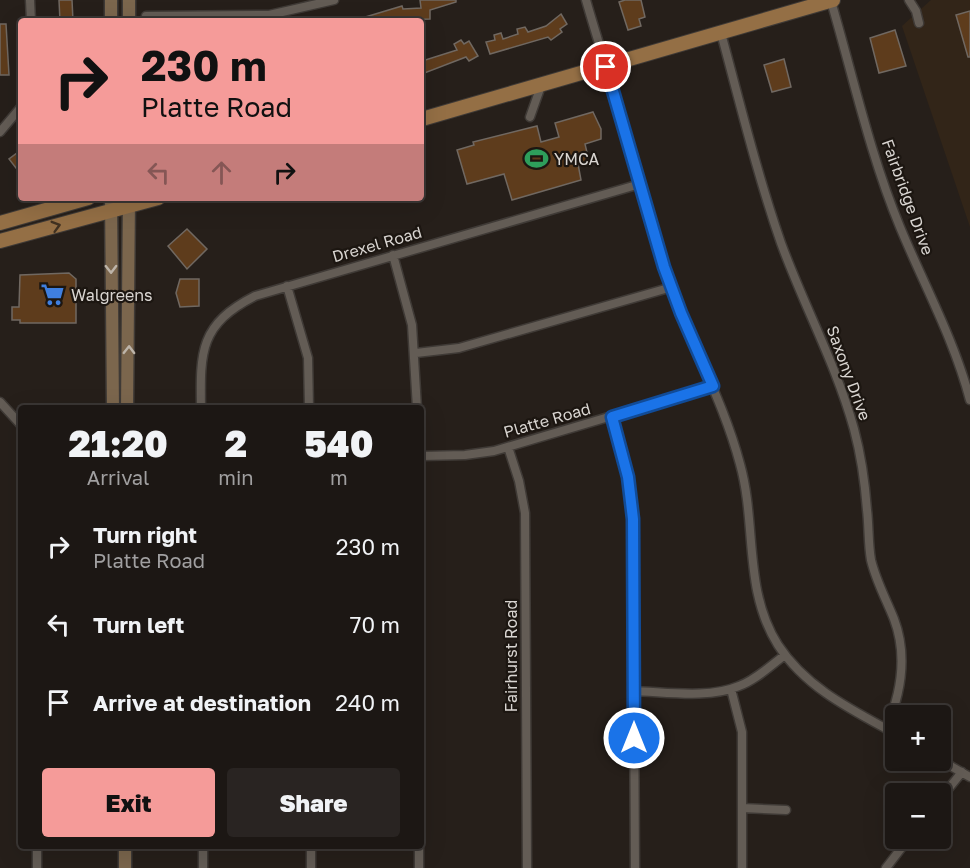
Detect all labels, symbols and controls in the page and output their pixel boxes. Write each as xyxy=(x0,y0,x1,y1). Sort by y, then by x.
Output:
text: 230 m xyxy=(141,40,267,90)
pin xyxy=(580,41,631,92)
icon: right xyxy=(42,42,120,120)
icon: arrive xyxy=(589,50,622,83)
text: Platte Road xyxy=(141,91,292,123)
street label: Fairbridge Drive xyxy=(878,136,938,258)
sports icon: YMCA xyxy=(523,146,549,172)
place label: YMCA xyxy=(554,149,600,169)
icon: left xyxy=(142,156,175,189)
icon: ahead xyxy=(205,156,238,189)
icon: right xyxy=(268,156,301,189)
one-way arrow xyxy=(50,221,60,233)
street label: Drexel Road xyxy=(330,222,424,266)
one-way arrow xyxy=(105,264,117,273)
supermarket icon: Walgreens xyxy=(40,282,66,308)
place label: Walgreens xyxy=(71,285,153,305)
street label: Saxony Drive xyxy=(823,323,875,423)
one-way arrow xyxy=(123,345,135,354)
street label: Platte Road xyxy=(501,398,593,442)
text: 21:20 xyxy=(69,422,168,465)
text: 2 xyxy=(225,422,247,465)
text: 540 xyxy=(304,422,373,465)
text: Arrival xyxy=(87,465,149,489)
text: min xyxy=(218,465,254,489)
text: m xyxy=(330,465,348,489)
text: Turn right xyxy=(93,521,197,548)
icon: right xyxy=(42,530,75,563)
text: 230 m xyxy=(336,533,400,560)
text: Platte Road xyxy=(93,548,205,572)
street label: Fairhurst Road xyxy=(501,600,521,712)
icon: left xyxy=(42,608,75,641)
text: Turn left xyxy=(93,611,184,638)
text: 70 m xyxy=(350,611,400,638)
icon: arrive xyxy=(42,686,75,719)
text: Arrive at destination xyxy=(93,689,311,716)
text: 240 m xyxy=(335,689,400,716)
map controls xyxy=(885,705,951,849)
button: + xyxy=(885,705,951,771)
position arrow xyxy=(602,706,666,770)
button: Exit xyxy=(42,768,215,837)
button: Share xyxy=(227,768,400,837)
button: − xyxy=(885,783,951,849)

